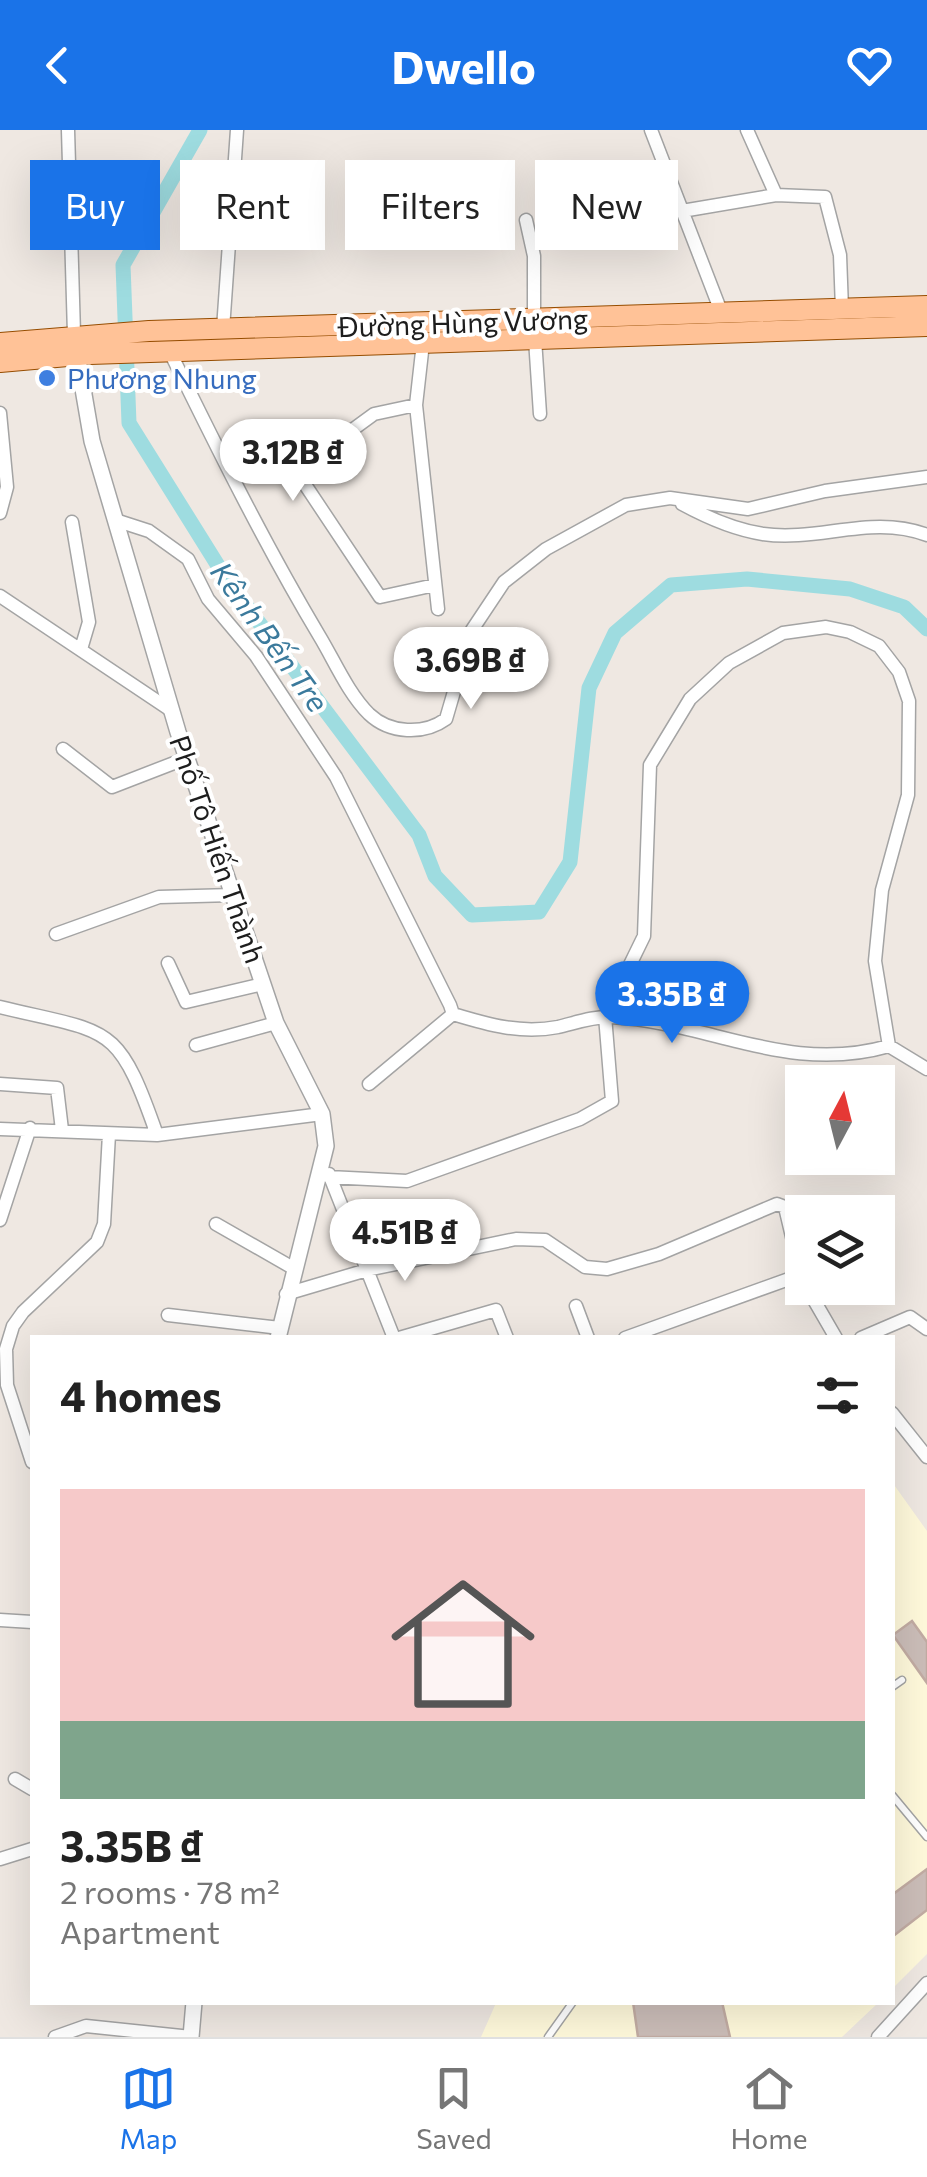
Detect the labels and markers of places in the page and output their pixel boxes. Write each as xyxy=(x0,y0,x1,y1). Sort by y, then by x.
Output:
place label: Phương Nhung xyxy=(67,361,257,395)
marker: Phương Nhung xyxy=(36,367,58,389)
pin: 3.12B ₫ xyxy=(201,419,385,504)
pin: 3.69B ₫ xyxy=(379,627,563,712)
pin: 3.35B ₫ xyxy=(580,961,764,1046)
pin: 4.51B ₫ xyxy=(313,1199,497,1284)

